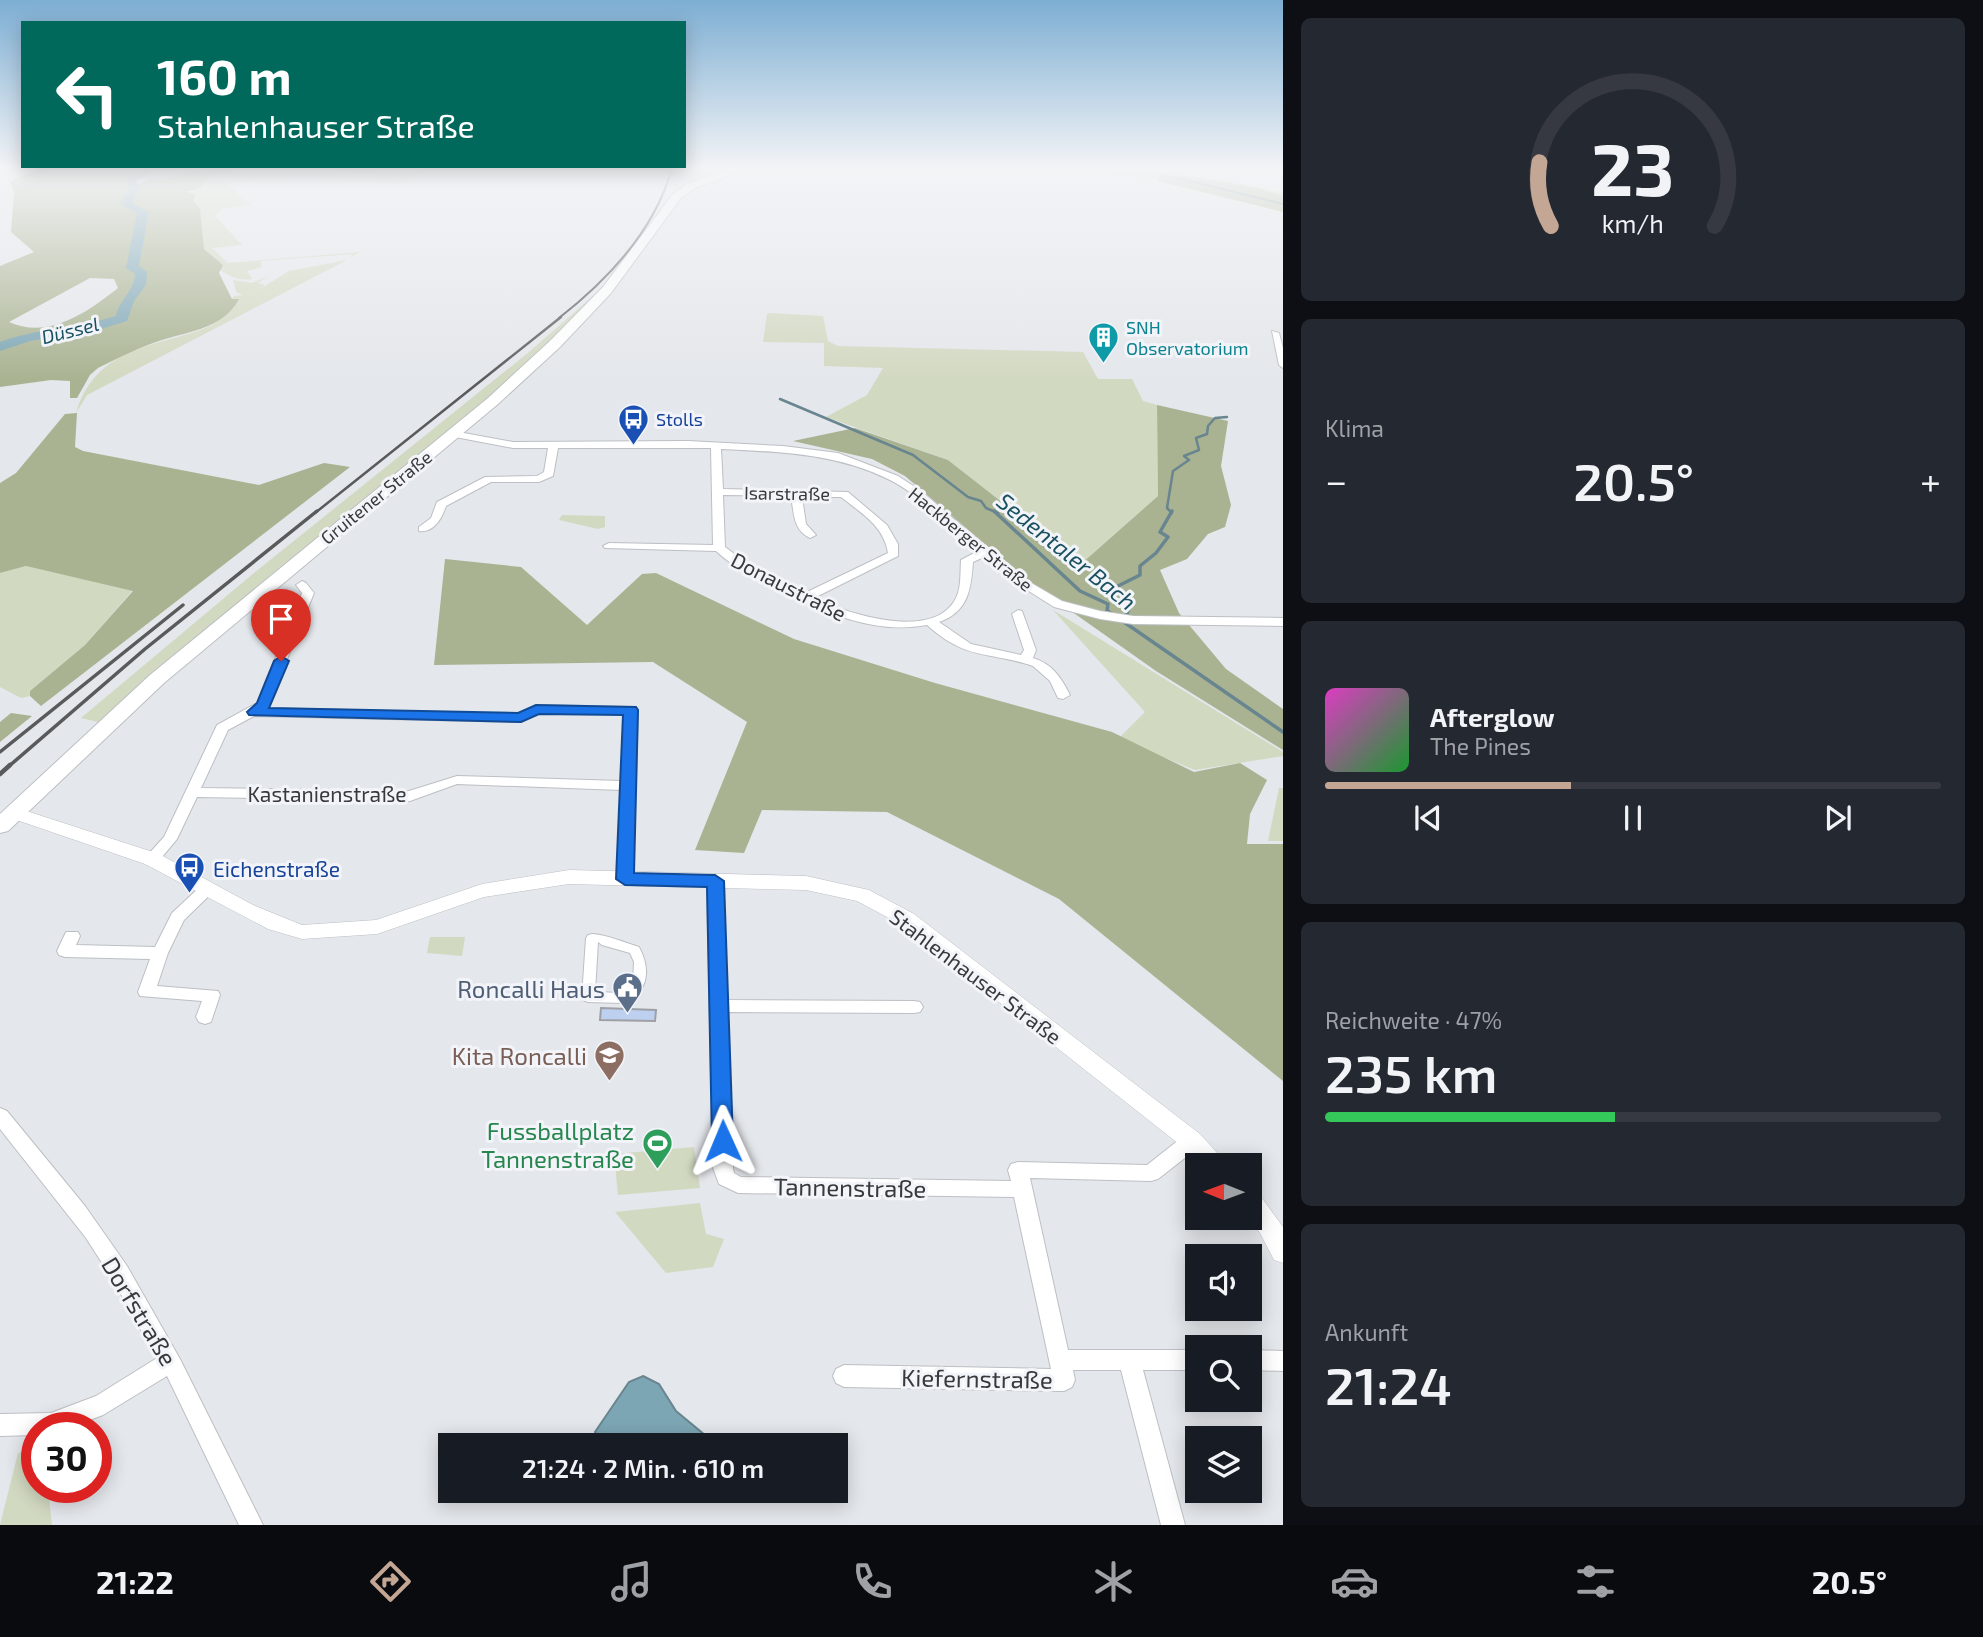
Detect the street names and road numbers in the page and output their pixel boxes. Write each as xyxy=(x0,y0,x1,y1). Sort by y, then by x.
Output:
street label: Gruitener Straße xyxy=(316,445,436,549)
street label: Isarstraße xyxy=(744,481,830,505)
street label: Hackberger Straße xyxy=(905,482,1037,596)
street label: Donaustraße xyxy=(727,546,851,626)
street label: Kastanienstraße xyxy=(247,781,407,806)
street label: Stahlenhauser Straße xyxy=(885,903,1067,1049)
street label: Tannenstraße xyxy=(773,1171,927,1203)
street label: Dorfstraße xyxy=(96,1251,184,1371)
street label: Kiefernstraße xyxy=(901,1362,1053,1394)

